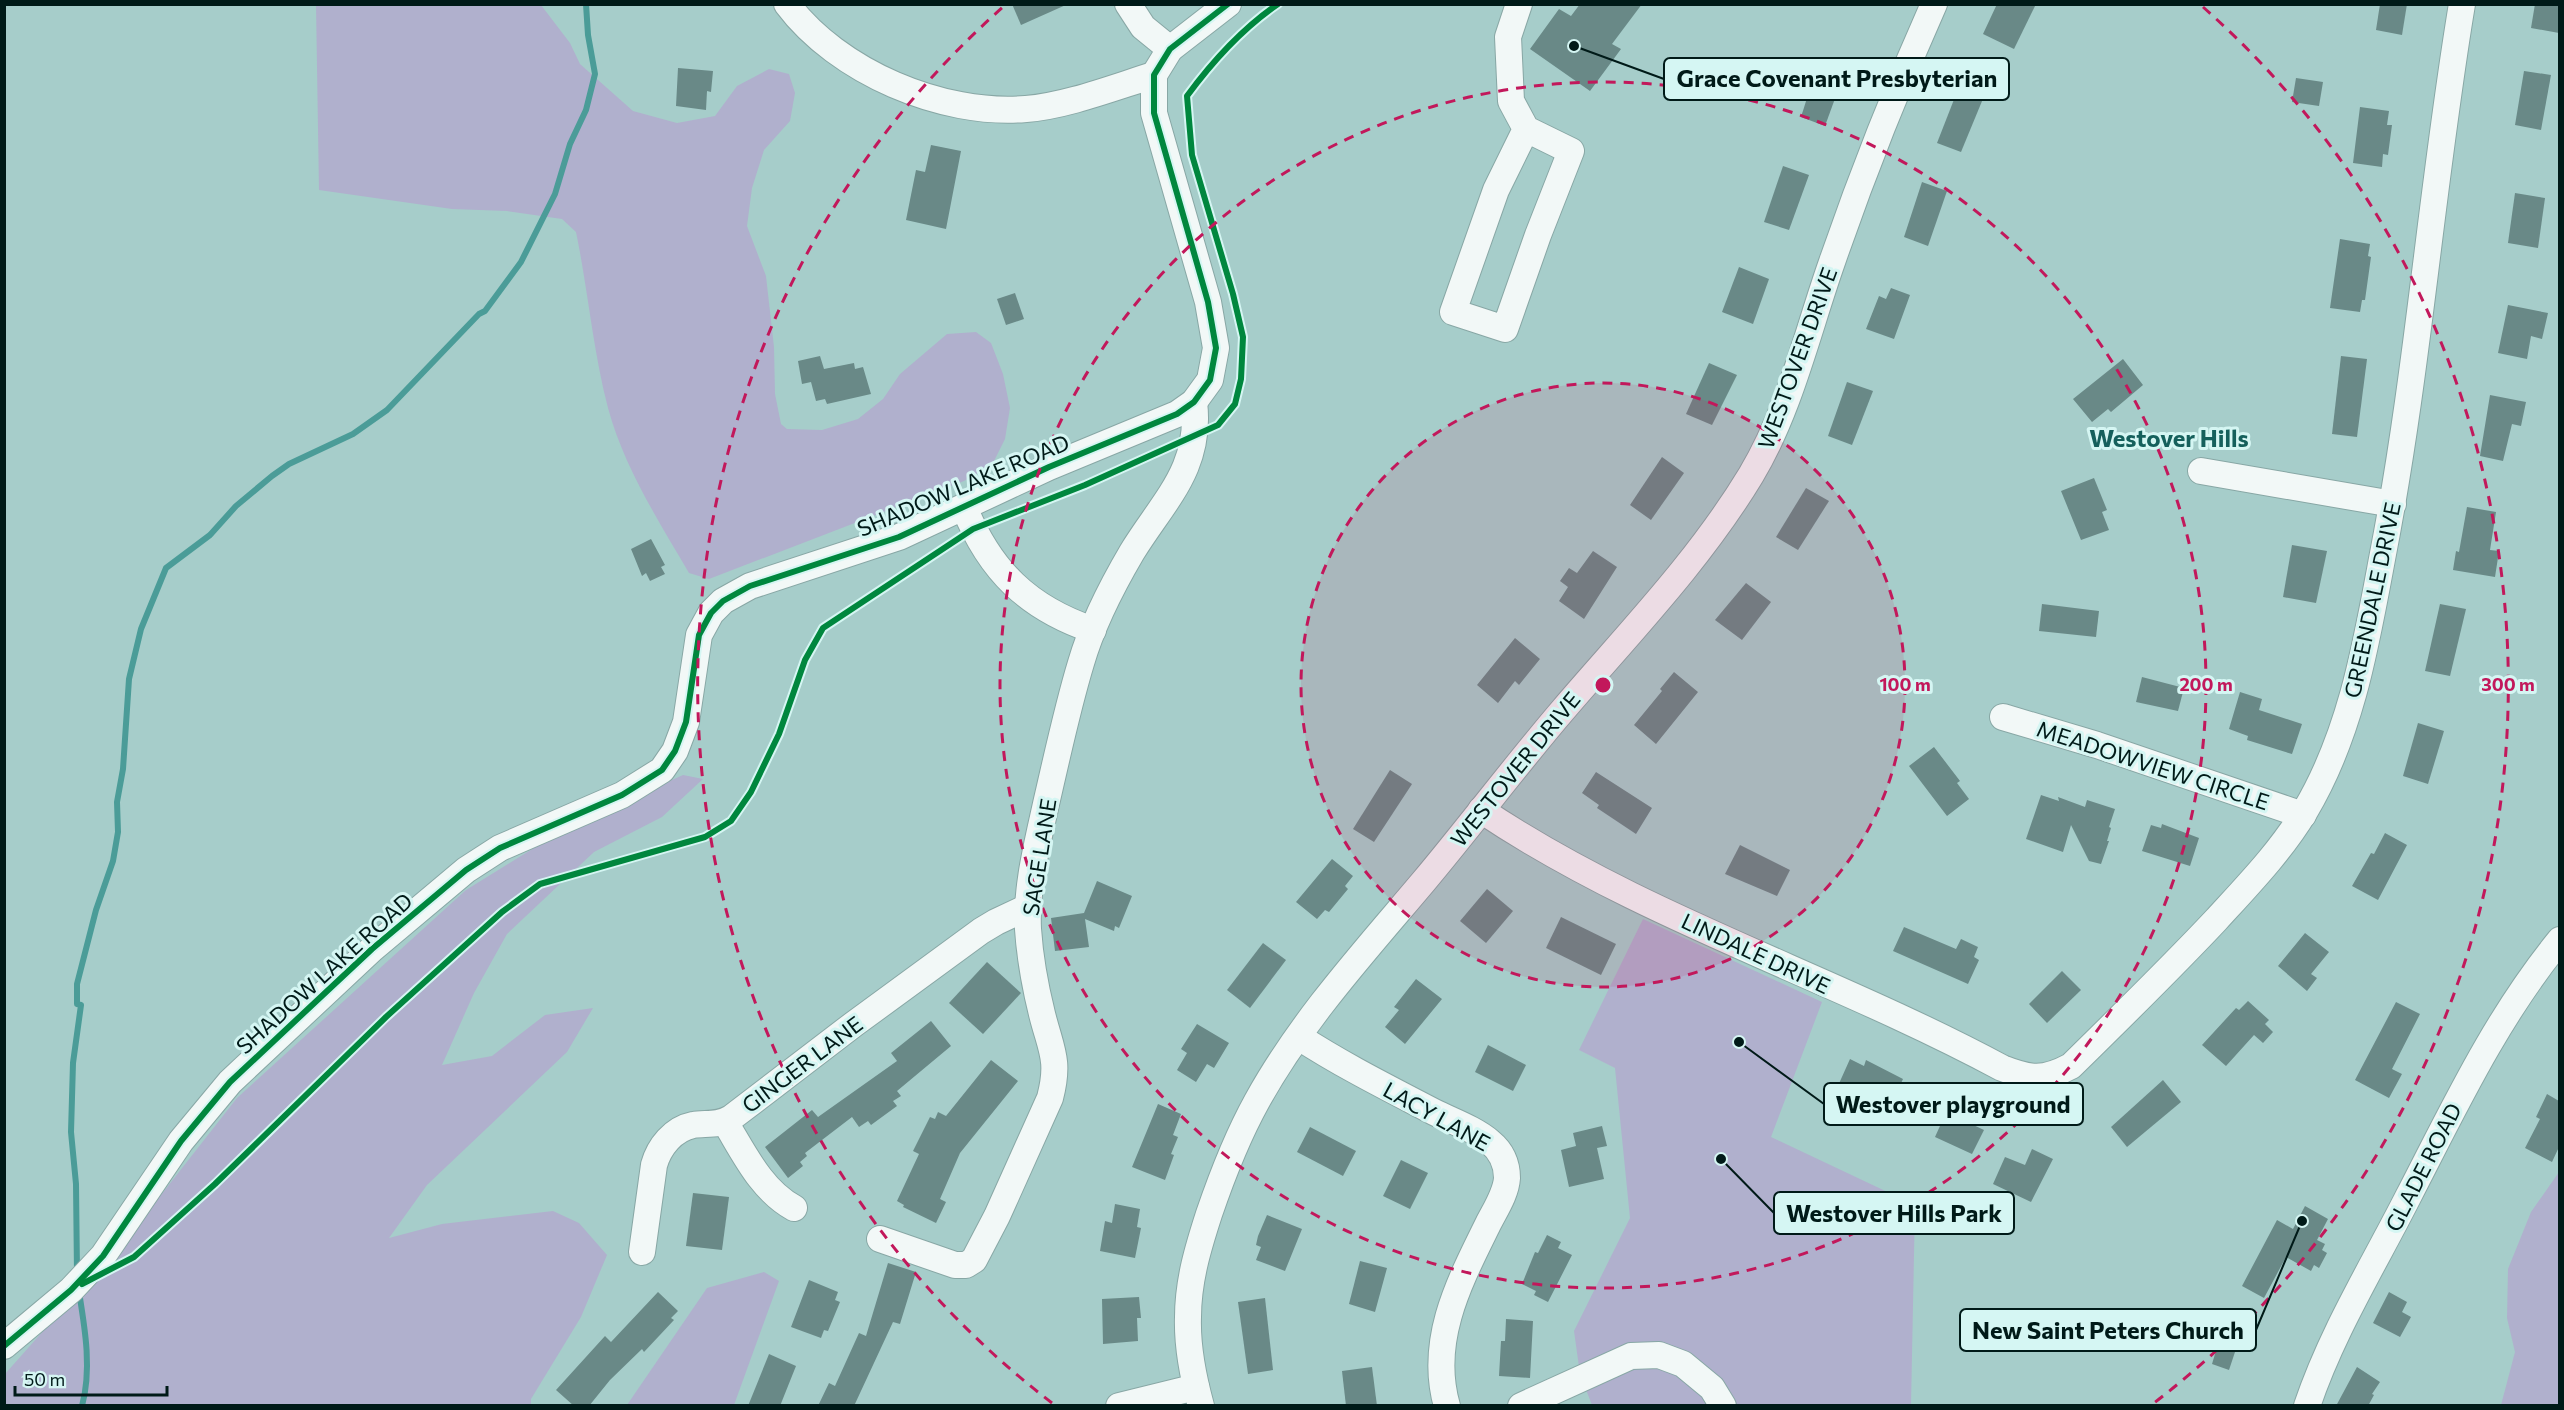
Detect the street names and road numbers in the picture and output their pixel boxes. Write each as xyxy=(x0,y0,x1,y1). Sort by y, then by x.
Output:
street label: WESTOVER DRIVE xyxy=(1752,263,1842,453)
street label: SHADOW LAKE ROAD xyxy=(853,428,1073,542)
street label: GREENDALE DRIVE xyxy=(2338,500,2406,700)
street label: WESTOVER DRIVE xyxy=(1444,686,1586,852)
street label: MEADOWVIEW CIRCLE xyxy=(2033,715,2273,815)
street label: SAGE LANE xyxy=(1016,796,1062,918)
street label: SHADOW LAKE ROAD xyxy=(230,887,418,1059)
street label: LINDALE DRIVE xyxy=(1677,907,1835,999)
street label: GINGER LANE xyxy=(736,1010,868,1118)
street label: LACY LANE xyxy=(1379,1076,1495,1156)
street label: GLADE ROAD xyxy=(2379,1098,2467,1236)

